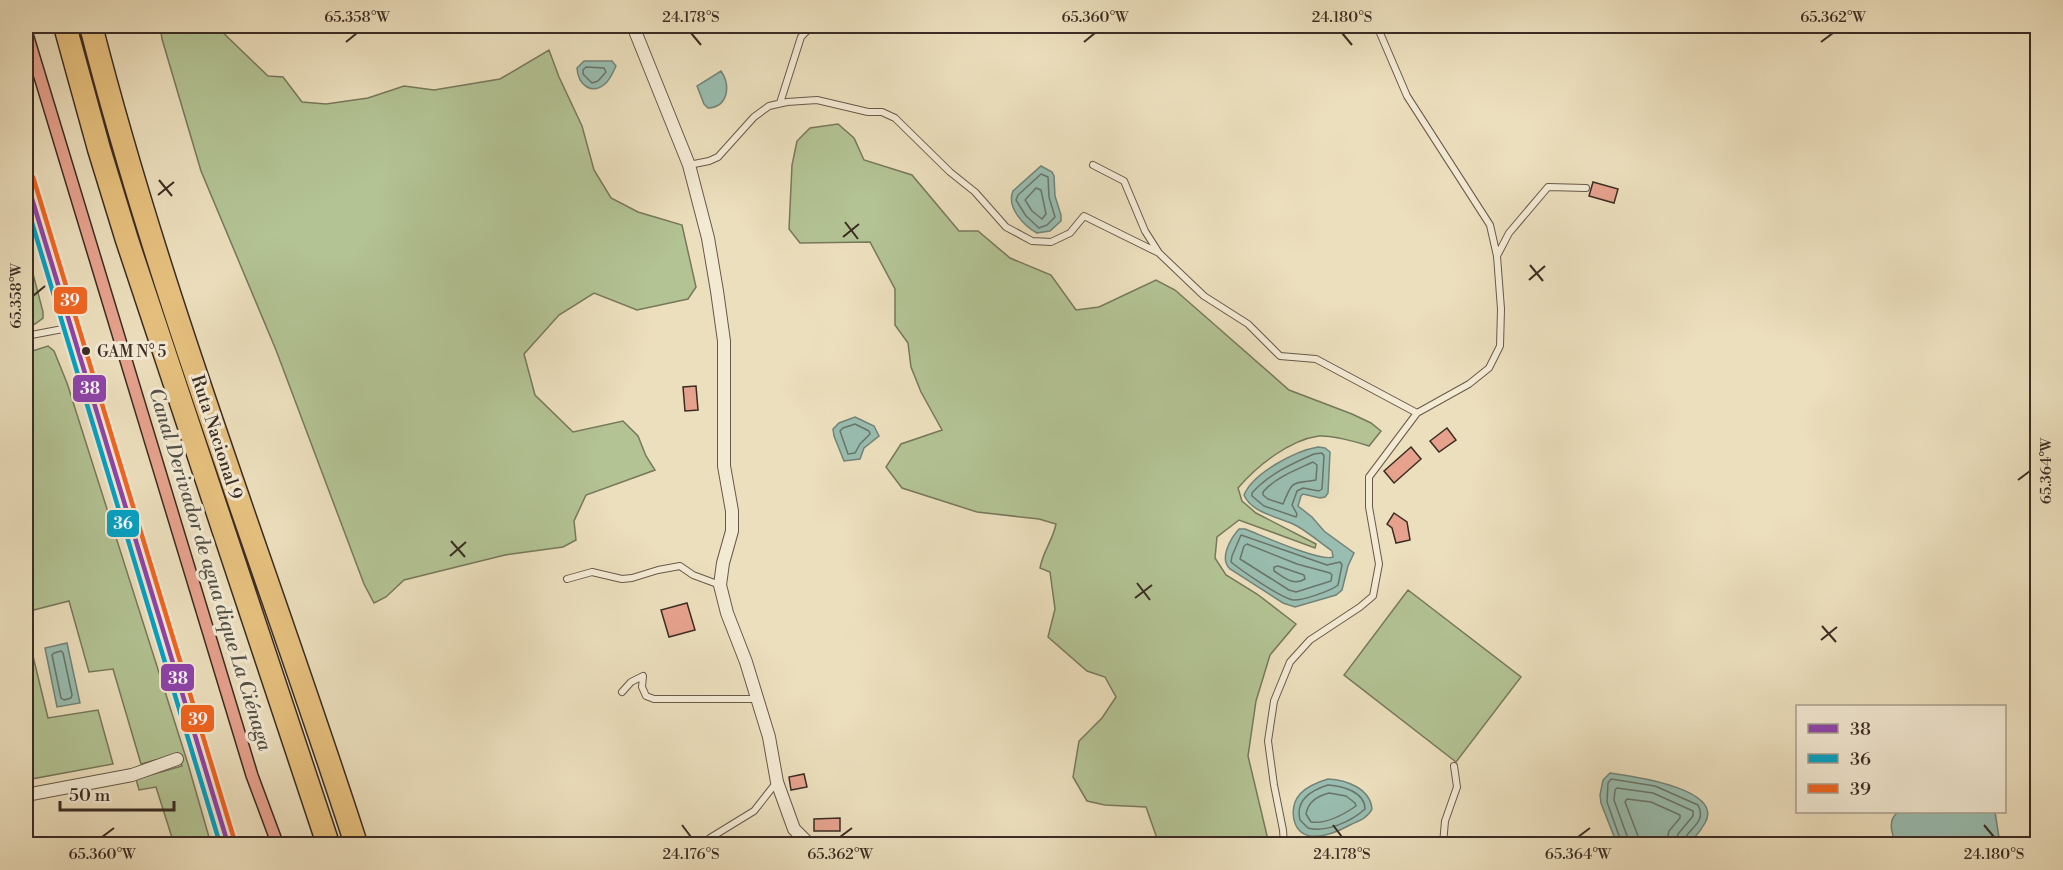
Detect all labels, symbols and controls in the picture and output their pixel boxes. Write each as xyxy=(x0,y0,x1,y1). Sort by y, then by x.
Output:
text: 65.358°W xyxy=(324,8,390,27)
text: 24.178°S xyxy=(662,8,720,27)
text: 65.360°W xyxy=(1061,8,1129,27)
text: 24.180°S xyxy=(1312,8,1372,27)
text: 65.362°W xyxy=(1800,8,1866,27)
text: 65.358°W xyxy=(7,263,26,329)
line badge: 39 xyxy=(53,286,88,315)
text: 39 xyxy=(60,291,80,311)
place label: GAM N° 5 xyxy=(97,342,167,362)
marker: GAM N° 5 xyxy=(80,345,92,357)
street label: Ruta Nacional 9 xyxy=(186,372,247,502)
line badge: 38 xyxy=(72,374,107,403)
text: 38 xyxy=(80,379,100,399)
water label: Canal Derivador de agua dique La Ciénaga xyxy=(142,385,277,755)
text: 65.364°W xyxy=(2037,437,2056,504)
line badge: 36 xyxy=(106,509,140,538)
text: 36 xyxy=(113,514,133,534)
line badge: 38 xyxy=(160,663,195,692)
text: 38 xyxy=(168,669,188,689)
line badge: 39 xyxy=(180,704,215,733)
legend xyxy=(1796,705,2006,813)
text: 39 xyxy=(188,710,208,730)
text: 38 xyxy=(1850,718,1871,741)
text: 36 xyxy=(1850,748,1871,771)
scale bar xyxy=(60,774,174,812)
text: 39 xyxy=(1850,778,1871,801)
text: 50 m xyxy=(69,784,111,807)
text: 65.360°W xyxy=(68,845,136,864)
text: 24.176°S xyxy=(662,845,720,864)
text: 65.362°W xyxy=(807,845,873,864)
text: 24.178°S xyxy=(1313,845,1371,864)
text: 65.364°W xyxy=(1545,845,1612,864)
text: 24.180°S xyxy=(1964,845,2024,864)

